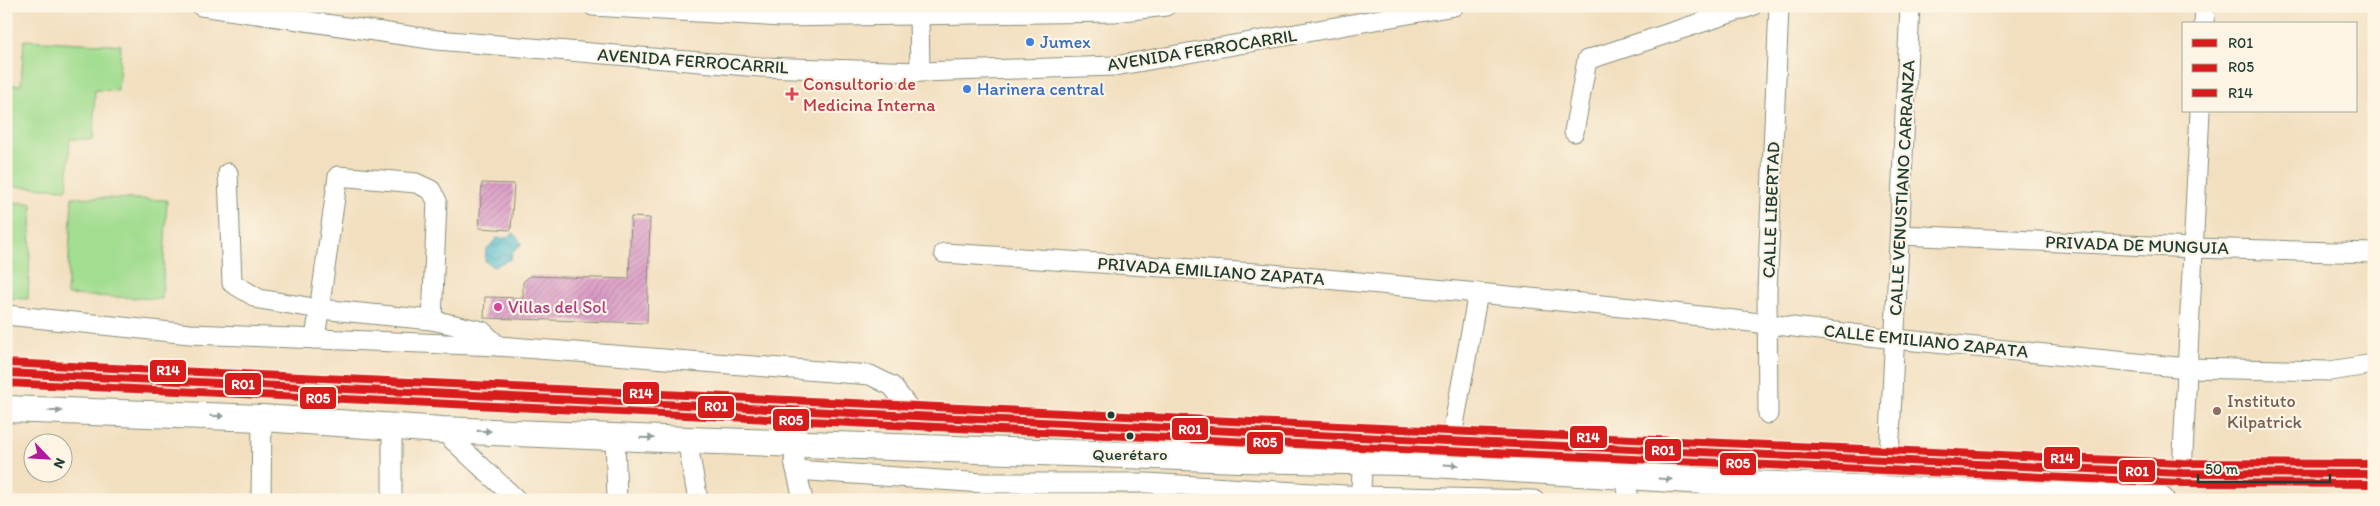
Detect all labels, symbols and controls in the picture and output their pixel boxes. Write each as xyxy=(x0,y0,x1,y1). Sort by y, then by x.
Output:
legend xyxy=(2182,22,2358,112)
street label: AVENIDA FERROCARRIL xyxy=(1106,24,1298,76)
place label: Jumex xyxy=(1040,31,1091,53)
text: R01 xyxy=(2228,34,2253,52)
marker: Jumex xyxy=(1024,36,1036,48)
street label: AVENIDA FERROCARRIL xyxy=(597,43,789,79)
text: R05 xyxy=(2228,58,2254,76)
street label: CALLE VENUSTIANO CARRANZA xyxy=(1884,59,1920,317)
place label: Consultorio de Medicina Interna xyxy=(803,73,936,116)
place label: Harinera central xyxy=(977,78,1104,100)
marker: Harinera central xyxy=(961,83,973,95)
text: R14 xyxy=(2228,84,2253,102)
marker: Consultorio de Medicina Interna xyxy=(785,87,799,101)
street label: CALLE LIBERTAD xyxy=(1758,141,1784,279)
street label: PRIVADA DE MUNGUIA xyxy=(2045,231,2230,259)
street label: PRIVADA EMILIANO ZAPATA xyxy=(1097,252,1326,290)
place label: Villas del Sol xyxy=(508,296,607,318)
marker: Villas del Sol xyxy=(492,301,504,313)
street label: CALLE EMILIANO ZAPATA xyxy=(1822,319,2030,363)
line badge: R14 xyxy=(149,359,187,383)
text: R14 xyxy=(156,362,180,379)
line badge: R01 xyxy=(224,372,262,396)
text: R01 xyxy=(231,376,255,393)
line badge: R14 xyxy=(622,381,660,405)
text: R14 xyxy=(629,385,653,402)
line badge: R05 xyxy=(299,386,337,410)
text: R05 xyxy=(306,390,331,407)
place label: Instituto Kilpatrick xyxy=(2227,390,2303,433)
line badge: R01 xyxy=(697,395,735,419)
text: R01 xyxy=(704,398,728,415)
marker: Instituto Kilpatrick xyxy=(2211,405,2223,417)
one-way arrow xyxy=(47,407,63,415)
line badge: R05 xyxy=(772,408,810,432)
unlabelled marker xyxy=(1106,410,1116,420)
one-way arrow xyxy=(210,412,226,420)
text: R05 xyxy=(779,412,804,429)
line badge: R01 xyxy=(1171,417,1209,441)
text: R01 xyxy=(1178,421,1202,438)
line badge: R14 xyxy=(1569,425,1608,449)
one-way arrow xyxy=(477,428,493,436)
text: R14 xyxy=(1576,429,1600,446)
marker: Querétaro xyxy=(1125,431,1135,441)
line badge: R05 xyxy=(1246,431,1284,455)
north arrow xyxy=(22,434,72,484)
one-way arrow xyxy=(639,434,655,442)
text: R05 xyxy=(1253,434,1278,451)
line badge: R01 xyxy=(1644,438,1682,462)
text: R01 xyxy=(1651,442,1675,459)
place label: Querétaro xyxy=(1092,444,1168,464)
line badge: R14 xyxy=(2043,446,2081,470)
text: R14 xyxy=(2050,450,2074,467)
scale bar xyxy=(2198,451,2330,483)
line badge: R05 xyxy=(1719,452,1757,476)
text: N xyxy=(50,455,69,471)
text: R05 xyxy=(1726,455,1751,472)
line badge: R01 xyxy=(2118,459,2156,483)
text: 50 m xyxy=(2205,460,2238,478)
one-way arrow xyxy=(1443,461,1459,469)
text: R01 xyxy=(2125,463,2149,480)
one-way arrow xyxy=(1658,475,1674,483)

